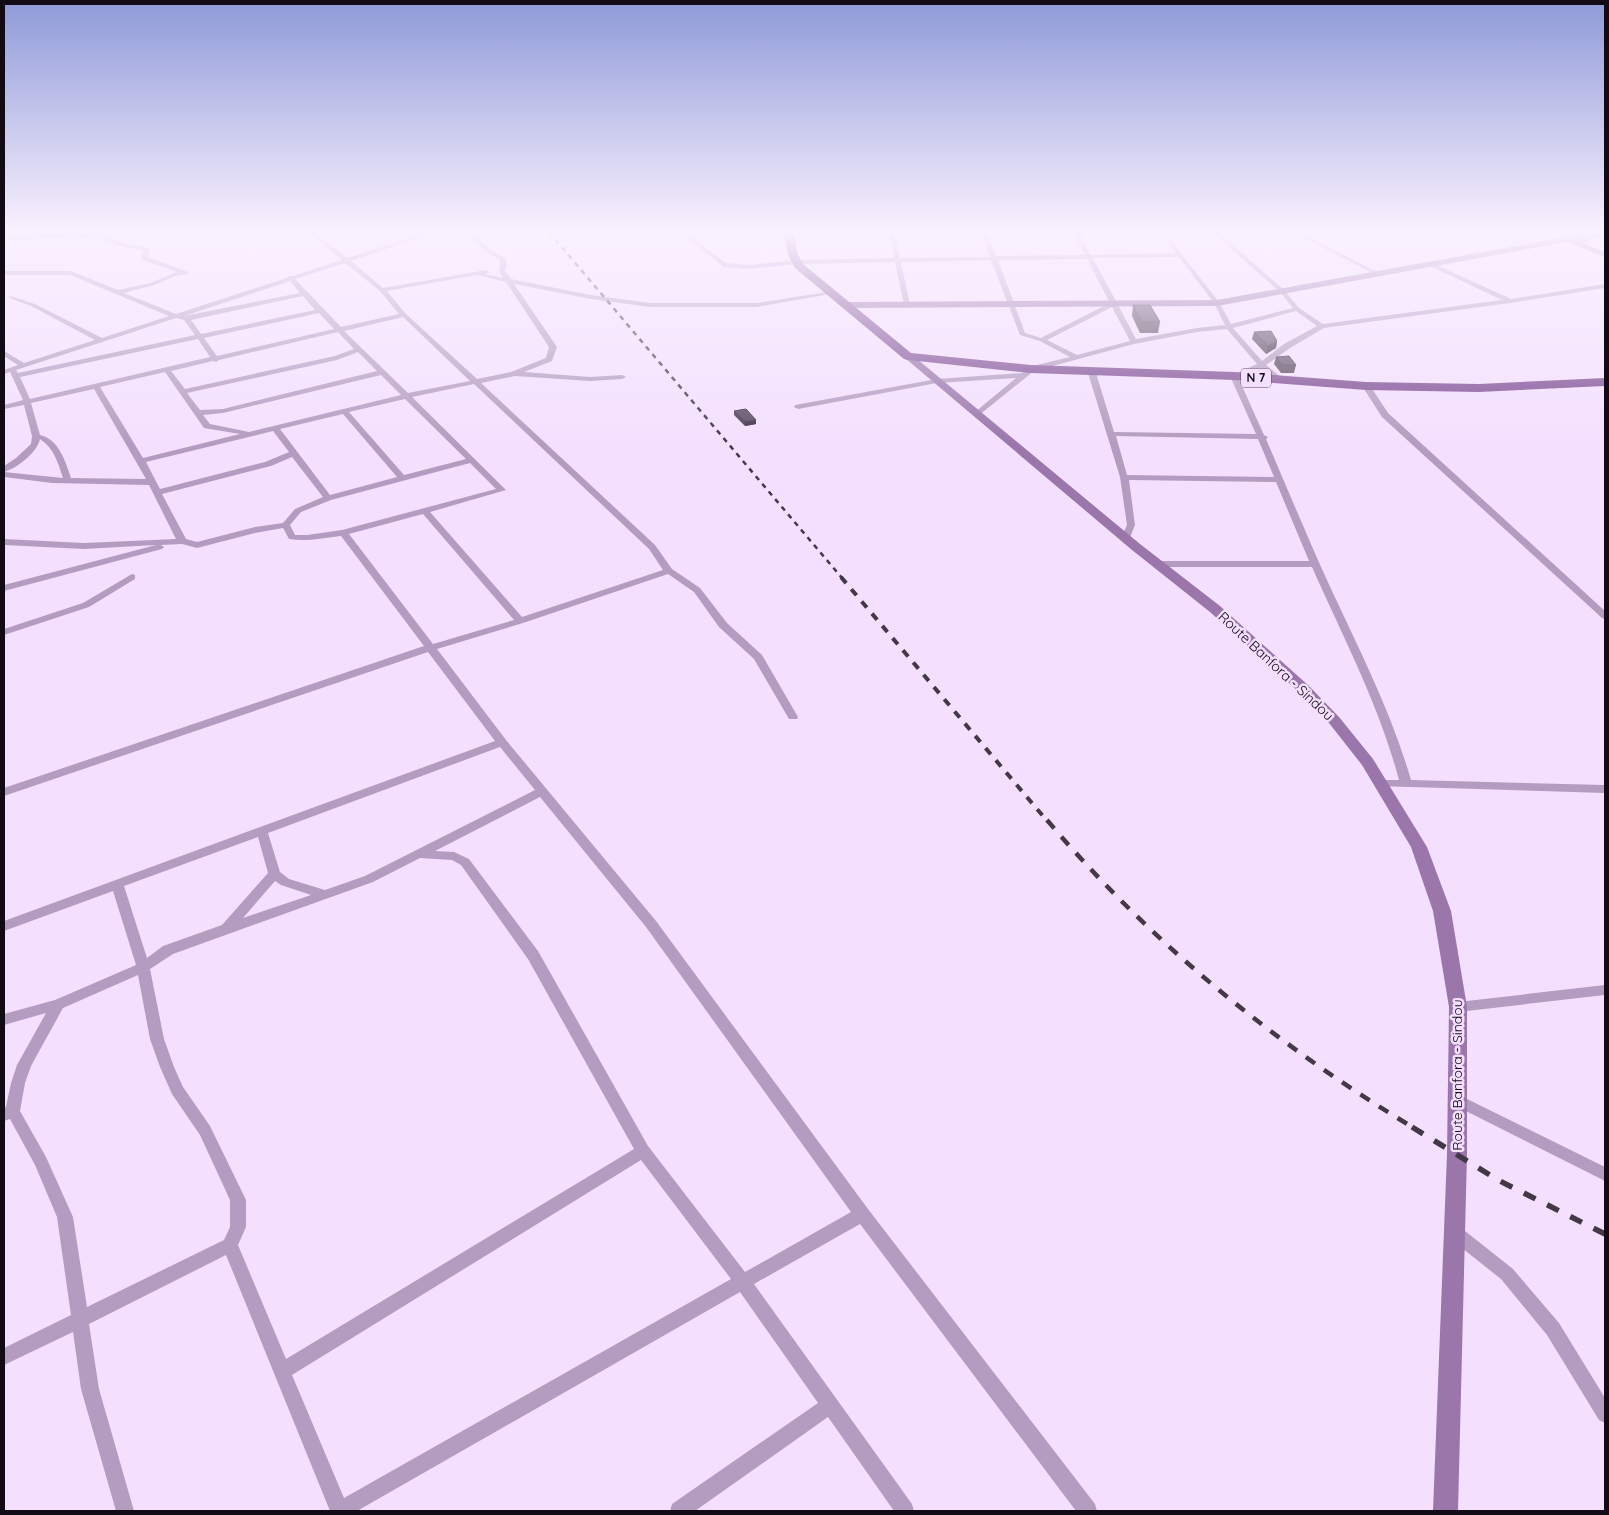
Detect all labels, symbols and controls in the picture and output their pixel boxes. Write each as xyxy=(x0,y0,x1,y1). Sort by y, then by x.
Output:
road number: N 7 xyxy=(1241,368,1271,388)
street label: Route Banfora - Sindou xyxy=(1214,608,1338,724)
street label: Route Banfora - Sindou xyxy=(1448,999,1466,1151)

